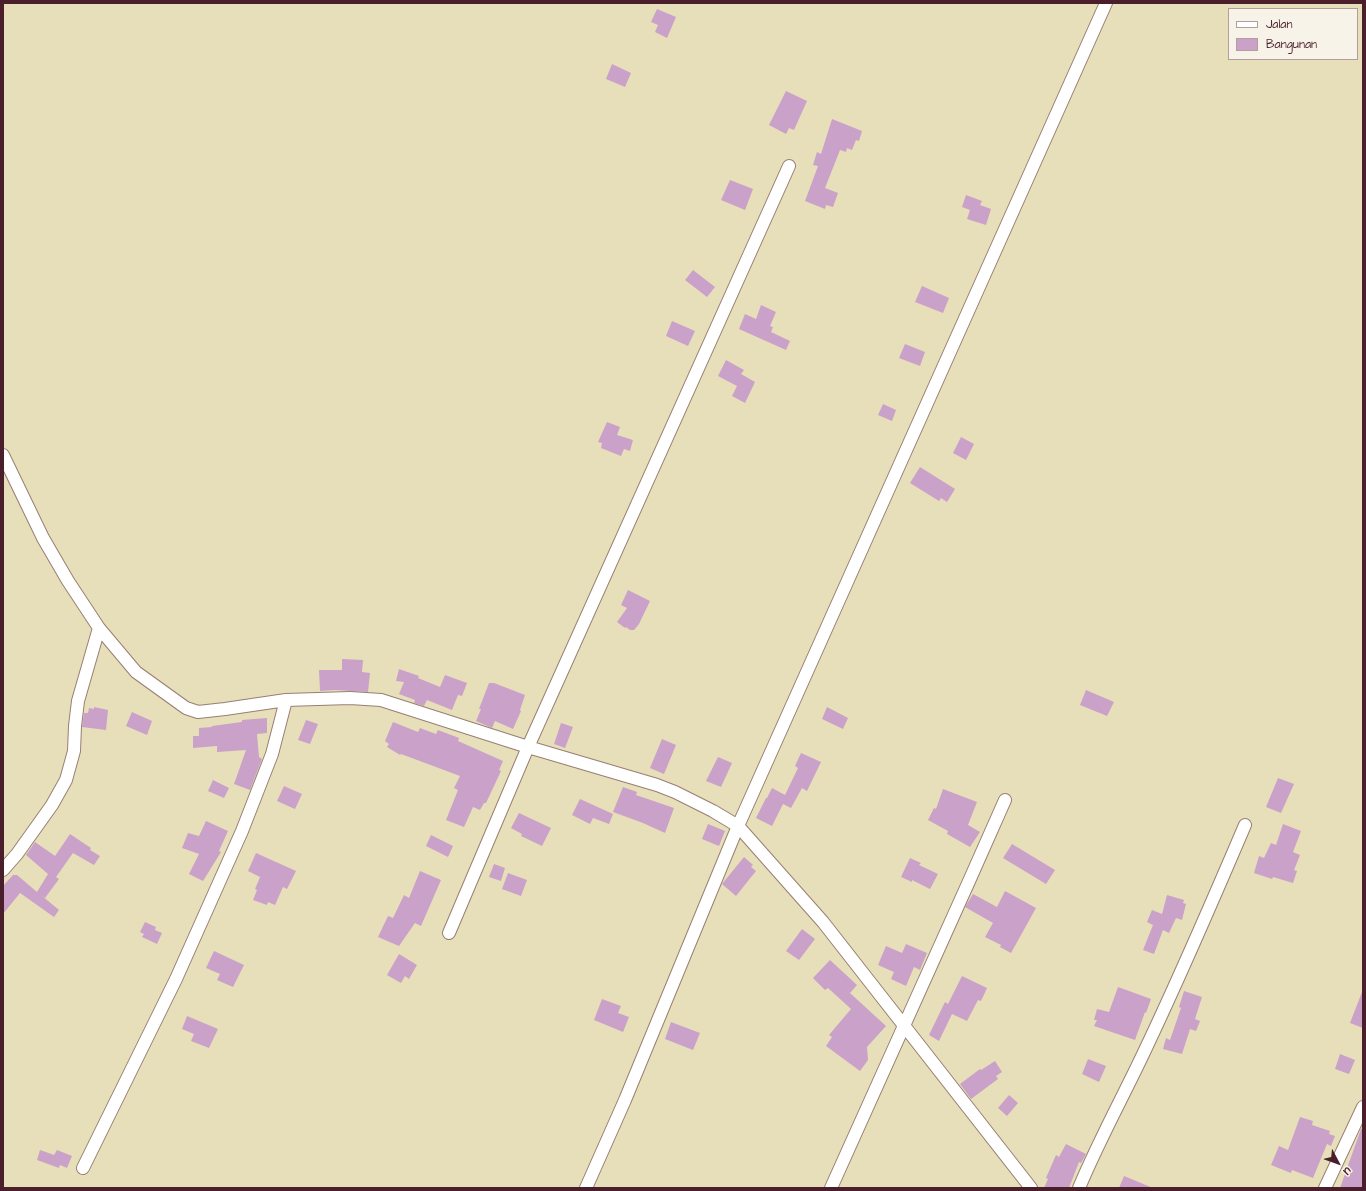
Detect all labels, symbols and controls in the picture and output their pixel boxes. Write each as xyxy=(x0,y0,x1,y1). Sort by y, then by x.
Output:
legend xyxy=(1228,8,1358,60)
text: Jalan xyxy=(1266,16,1292,33)
text: Bangunan xyxy=(1266,36,1317,53)
north arrow xyxy=(1318,1143,1358,1183)
text: U xyxy=(1340,1164,1355,1178)

